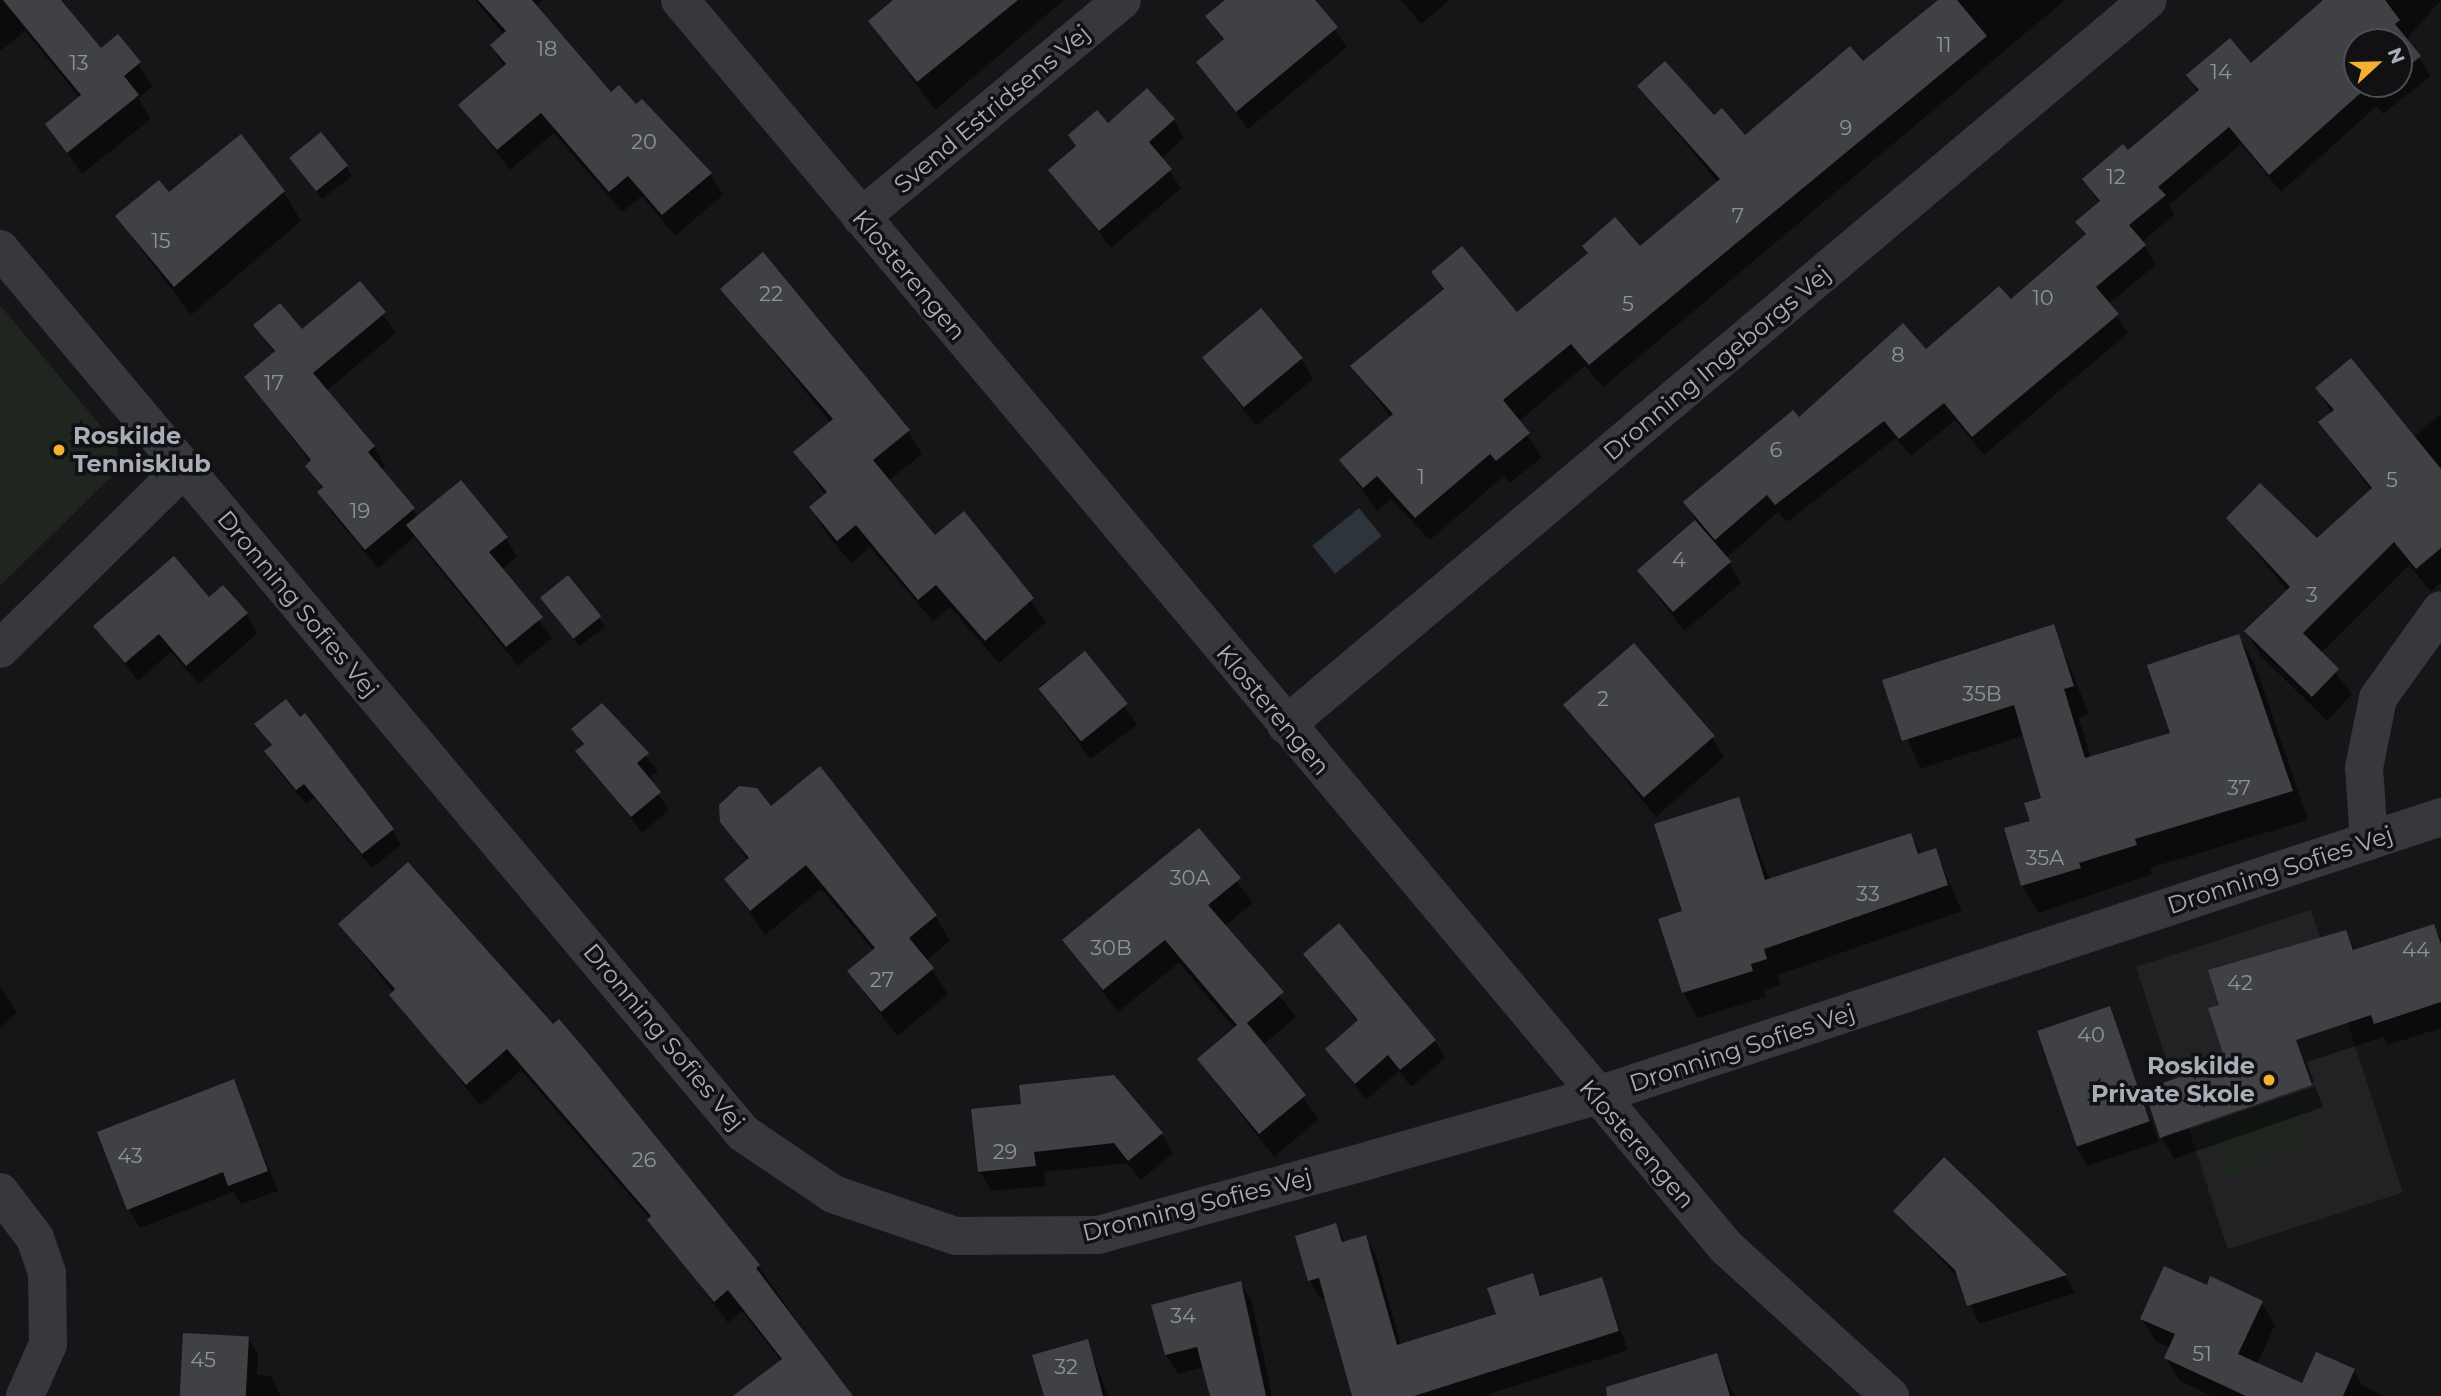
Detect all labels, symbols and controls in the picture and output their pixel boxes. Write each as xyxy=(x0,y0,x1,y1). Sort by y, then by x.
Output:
street label: Svend Estridsens Vej xyxy=(888,19,1096,199)
north arrow xyxy=(2343,28,2413,98)
house number: 11 xyxy=(1936,32,1952,58)
house number: 18 xyxy=(537,36,557,62)
text: N xyxy=(2383,44,2410,67)
house number: 13 xyxy=(69,50,89,76)
house number: 14 xyxy=(2210,59,2232,85)
house number: 9 xyxy=(1840,115,1852,141)
house number: 20 xyxy=(631,129,657,155)
house number: 12 xyxy=(2106,164,2126,190)
house number: 7 xyxy=(1732,203,1744,229)
street label: Klosterengen xyxy=(846,204,972,346)
house number: 15 xyxy=(151,228,171,254)
street label: Dronning Ingeborgs Vej xyxy=(1597,259,1837,467)
house number: 22 xyxy=(759,281,783,307)
house number: 10 xyxy=(2032,285,2054,311)
house number: 5 xyxy=(1622,291,1634,317)
house number: 8 xyxy=(1891,342,1905,368)
house number: 17 xyxy=(264,370,284,396)
place label: Roskilde Tennisklub xyxy=(73,422,211,478)
house number: 6 xyxy=(1770,437,1782,463)
marker: Roskilde Tennisklub xyxy=(51,442,67,458)
house number: 1 xyxy=(1417,464,1425,490)
house number: 5 xyxy=(2386,467,2398,493)
house number: 19 xyxy=(350,498,370,524)
street label: Dronning Sofies Vej xyxy=(211,505,385,703)
house number: 4 xyxy=(1672,547,1686,573)
house number: 3 xyxy=(2306,582,2318,608)
street label: Klosterengen xyxy=(1210,639,1336,781)
house number: 35B xyxy=(1962,681,2002,707)
house number: 2 xyxy=(1597,686,1609,712)
house number: 37 xyxy=(2227,775,2251,801)
street label: Dronning Sofies Vej xyxy=(2164,820,2396,920)
house number: 35A xyxy=(2026,845,2064,871)
house number: 30A xyxy=(1170,865,1210,891)
house number: 33 xyxy=(1856,881,1880,907)
house number: 30B xyxy=(1090,935,1132,961)
house number: 44 xyxy=(2402,937,2430,963)
street label: Dronning Sofies Vej xyxy=(577,938,751,1136)
house number: 27 xyxy=(870,967,894,993)
house number: 42 xyxy=(2227,970,2253,996)
street label: Dronning Sofies Vej xyxy=(1626,998,1858,1098)
house number: 40 xyxy=(2077,1022,2105,1048)
place label: Roskilde Private Skole xyxy=(2091,1052,2255,1108)
marker: Roskilde Private Skole xyxy=(2261,1072,2277,1088)
street label: Klosterengen xyxy=(1573,1074,1701,1214)
house number: 29 xyxy=(993,1139,1017,1165)
house number: 43 xyxy=(117,1143,143,1169)
house number: 26 xyxy=(632,1147,656,1173)
street label: Dronning Sofies Vej xyxy=(1079,1163,1315,1247)
house number: 34 xyxy=(1170,1303,1196,1329)
house number: 51 xyxy=(2192,1341,2212,1367)
house number: 45 xyxy=(190,1347,216,1373)
house number: 32 xyxy=(1054,1354,1078,1380)

